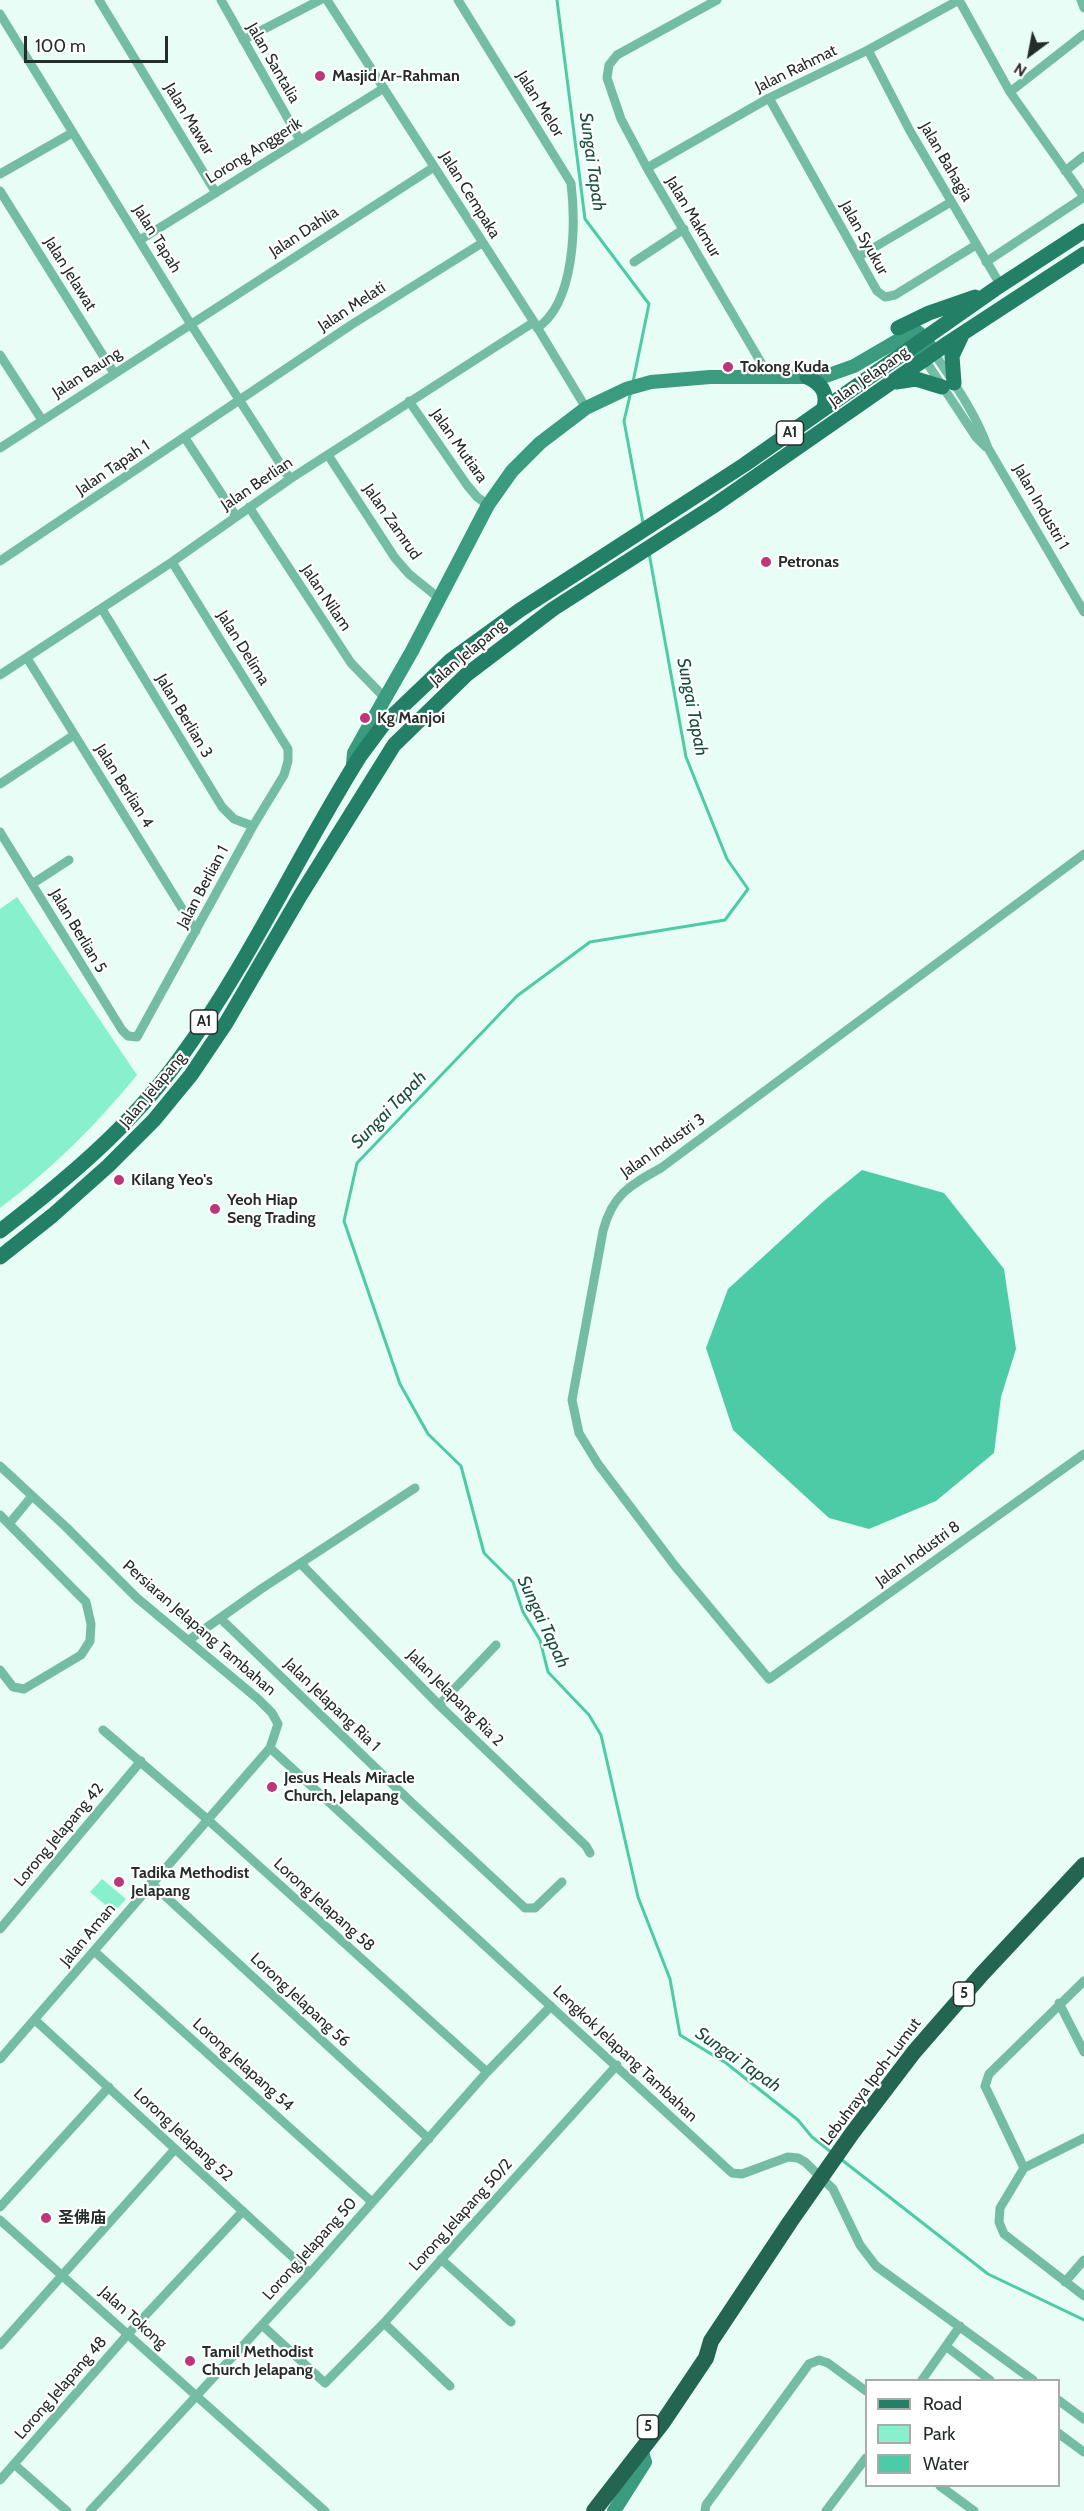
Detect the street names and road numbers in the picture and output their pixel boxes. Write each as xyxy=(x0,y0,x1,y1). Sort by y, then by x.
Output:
street label: Jalan Santalia xyxy=(242,20,304,106)
street label: Jalan Rahmat xyxy=(752,41,840,97)
street label: Jalan Melor xyxy=(512,67,568,141)
street label: Jalan Mawar xyxy=(160,80,218,158)
street label: Lorong Anggerik xyxy=(203,114,305,188)
street label: Jalan Bahagia xyxy=(916,119,976,205)
street label: Jalan Cempaka xyxy=(436,148,504,242)
street label: Jalan Makmur xyxy=(661,173,725,261)
street label: Jalan Syukur xyxy=(836,198,892,278)
street label: Jalan Tapah xyxy=(129,202,185,276)
street label: Jalan Dahlia xyxy=(266,203,342,261)
street label: Jalan Jelawat xyxy=(40,234,100,314)
street label: Jalan Melati xyxy=(315,278,389,336)
street label: Jalan Jelapang xyxy=(826,343,912,411)
street label: Jalan Baung xyxy=(49,344,125,402)
street label: Jalan Mutiara xyxy=(427,405,491,487)
road number: A1 xyxy=(776,421,804,445)
street label: Jalan Tapah 1 xyxy=(72,436,154,500)
street label: Jalan Berlian xyxy=(218,453,296,515)
street label: Jalan Industri 1 xyxy=(1009,461,1073,553)
street label: Jalan Zamrud xyxy=(359,480,425,564)
street label: Jalan Nilam xyxy=(297,561,355,635)
street label: Jalan Delima xyxy=(213,607,273,689)
street label: Jalan Jelapang xyxy=(426,616,510,690)
street label: Jalan Berlian 3 xyxy=(151,671,217,761)
street label: Jalan Berlian 4 xyxy=(91,741,157,831)
street label: Jalan Berlian 1 xyxy=(173,842,233,932)
street label: Jalan Berlian 5 xyxy=(45,886,111,976)
road number: A1 xyxy=(190,1010,218,1034)
street label: Jalan Jelapang xyxy=(116,1048,190,1132)
street label: Jalan Industri 3 xyxy=(617,1110,709,1182)
street label: Jalan Industri 8 xyxy=(872,1517,964,1591)
street label: Persiaran Jelapang Tambahan xyxy=(118,1556,280,1700)
street label: Jalan Jelapang Ria 2 xyxy=(403,1646,507,1750)
street label: Jalan Jelapang Ria 1 xyxy=(280,1654,384,1756)
street label: Lorong Jelapang 42 xyxy=(10,1779,108,1891)
street label: Lorong Jelapang 58 xyxy=(269,1854,379,1956)
street label: Jalan Aman xyxy=(56,1900,120,1970)
street label: Lorong Jelapang 56 xyxy=(246,1949,354,2051)
street label: Lengkok Jelapang Tambahan xyxy=(549,1982,701,2126)
road number: 5 xyxy=(954,1982,974,2006)
street label: Lebuhraya Ipoh-Lumut xyxy=(817,2014,925,2150)
street label: Lorong Jelapang 54 xyxy=(189,2015,297,2115)
street label: Lorong Jelapang 52 xyxy=(129,2084,237,2186)
street label: Lorong Jelapang 50/2 xyxy=(405,2155,517,2275)
street label: Lorong Jelapang 50 xyxy=(259,2194,361,2304)
street label: Jalan Tokong xyxy=(95,2283,171,2353)
street label: Lorong Jelapang 48 xyxy=(11,2333,111,2443)
road number: 5 xyxy=(638,2415,658,2439)

